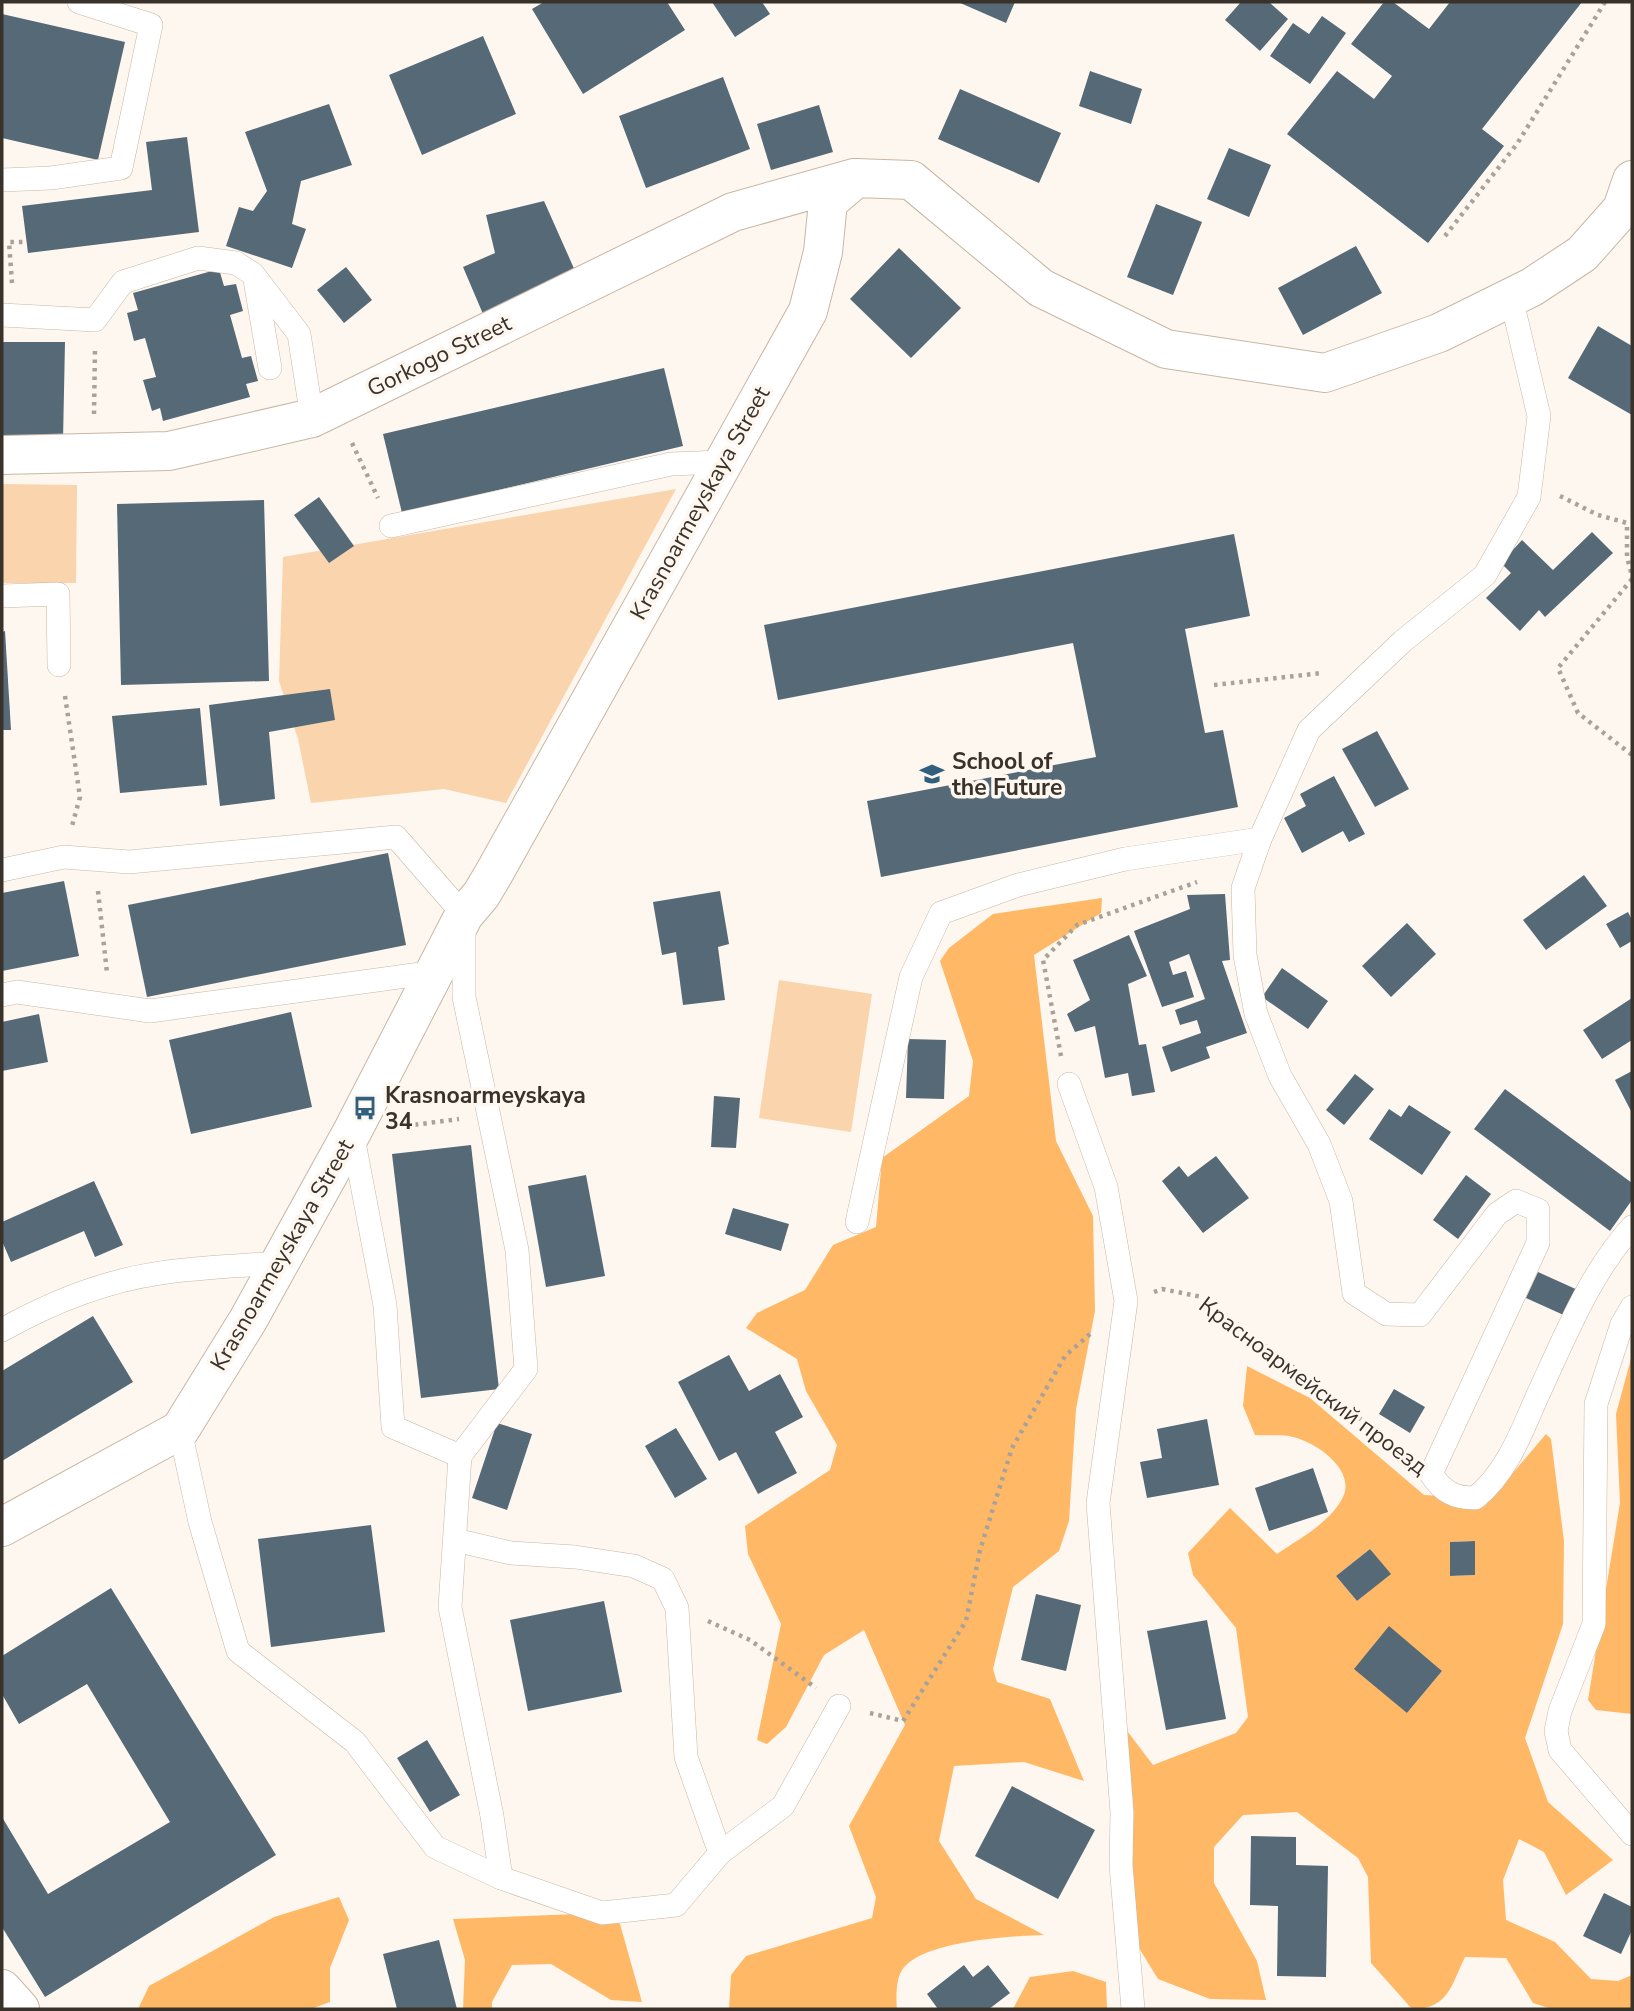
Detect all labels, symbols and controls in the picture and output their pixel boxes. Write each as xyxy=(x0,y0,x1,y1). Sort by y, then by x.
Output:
street label: Gorkogo Street xyxy=(362,307,517,404)
street label: Krasnoarmeyskaya Street xyxy=(623,380,778,625)
place label: School of the Future xyxy=(952,746,1062,803)
school or university icon: School of the Future xyxy=(918,760,946,788)
place label: Krasnoarmeyskaya 34 xyxy=(385,1080,586,1137)
bus stop icon: Krasnoarmeyskaya 34 xyxy=(351,1094,379,1122)
street label: Krasnoarmeyskaya Street xyxy=(203,1133,361,1376)
street label: Красноармейский проезд xyxy=(1192,1290,1434,1482)

